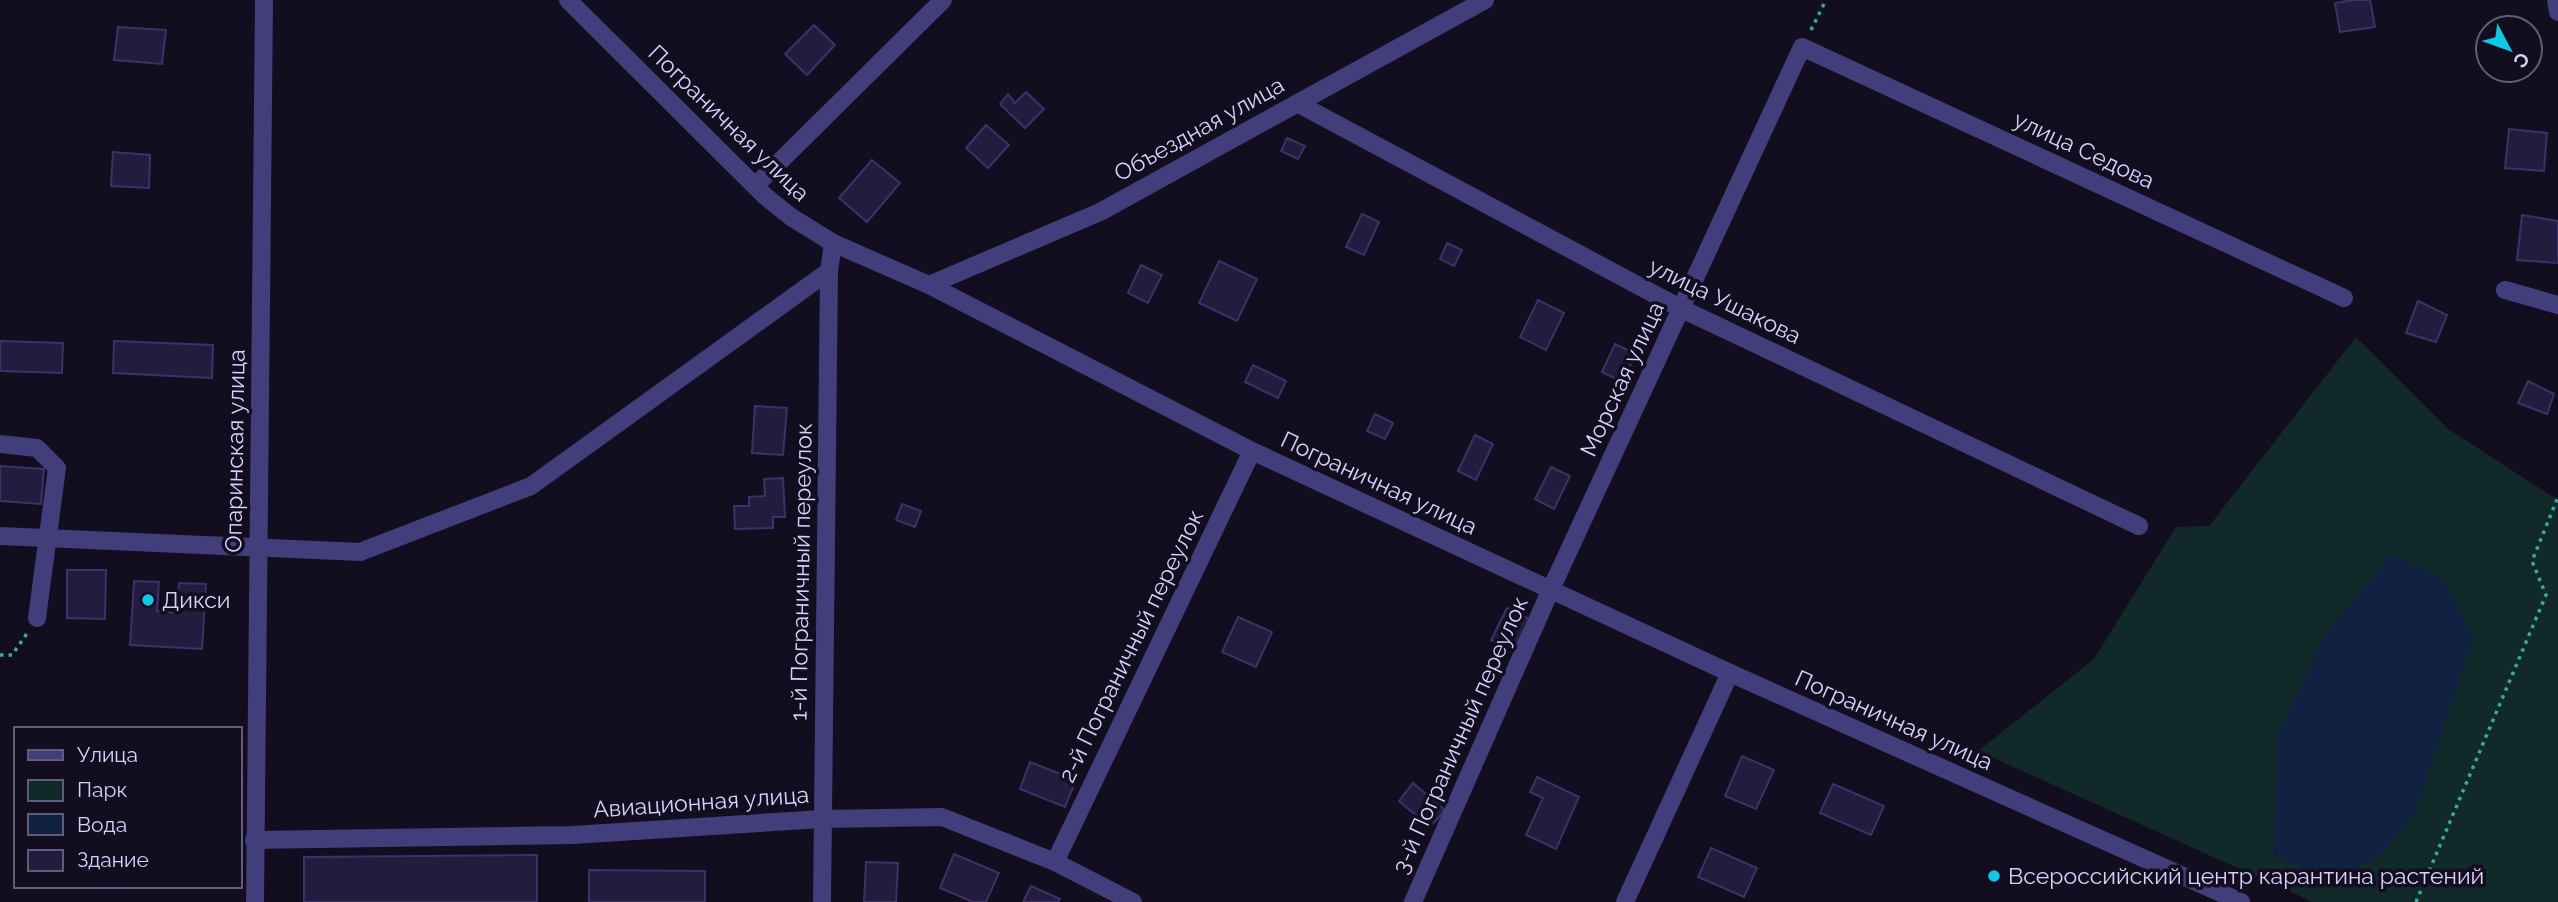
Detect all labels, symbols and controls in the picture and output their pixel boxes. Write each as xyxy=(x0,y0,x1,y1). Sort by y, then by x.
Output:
north arrow xyxy=(2474,14,2544,84)
street label: Пограничная улица xyxy=(643,39,815,206)
text: С xyxy=(2509,48,2534,72)
street label: Объездная улица xyxy=(1109,71,1288,186)
street label: улица Седова xyxy=(2010,105,2159,194)
street label: улица Ушакова xyxy=(1645,252,1806,349)
street label: Морская улица xyxy=(1574,297,1669,460)
street label: Опаринская улица xyxy=(219,349,250,553)
street label: 1-й Пограничный переулок xyxy=(784,423,817,721)
street label: Пограничная улица xyxy=(1277,425,1482,540)
street label: 2-й Пограничный переулок xyxy=(1053,505,1208,786)
place label: Дикси xyxy=(162,586,231,613)
marker: Дикси xyxy=(140,592,156,608)
street label: 3-й Пограничный переулок xyxy=(1386,592,1533,877)
street label: Пограничная улица xyxy=(1791,664,1997,775)
legend xyxy=(14,727,242,888)
text: Улица xyxy=(77,742,138,767)
text: Парк xyxy=(77,777,127,802)
street label: Авиационная улица xyxy=(592,780,810,823)
text: Вода xyxy=(77,812,127,837)
text: Здание xyxy=(77,847,149,872)
place label: Всероссийский центр карантина растений xyxy=(2008,862,2484,889)
marker: Всероссийский центр карантина растений xyxy=(1986,868,2002,884)

